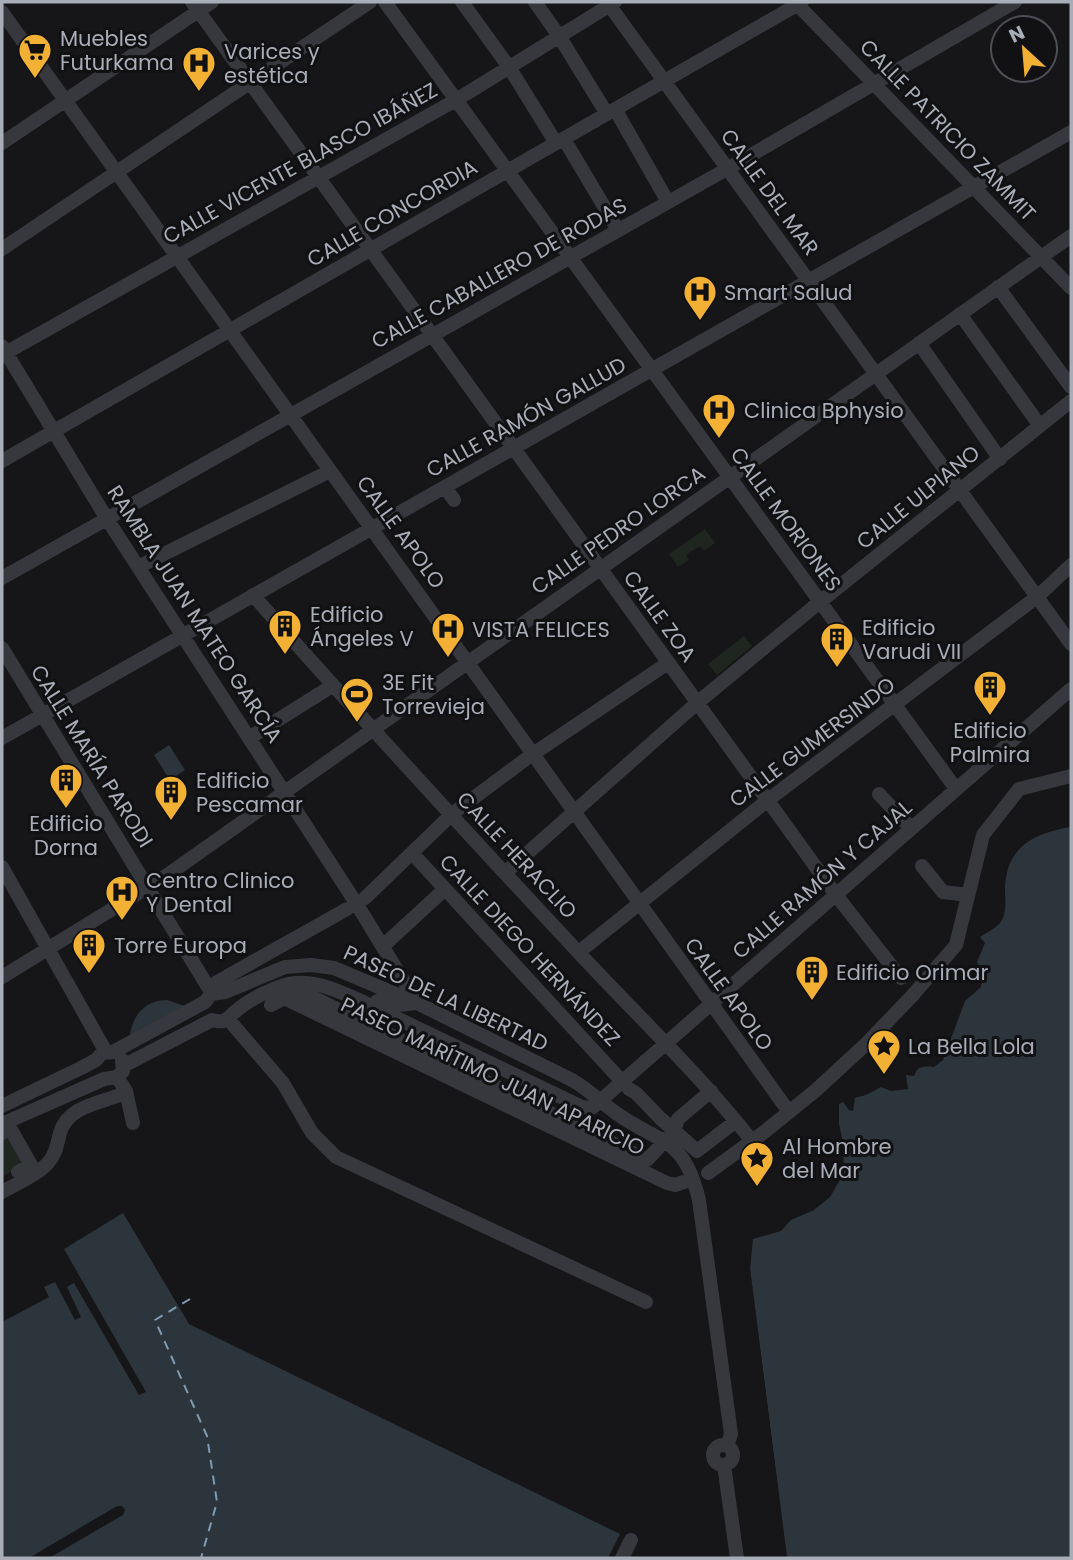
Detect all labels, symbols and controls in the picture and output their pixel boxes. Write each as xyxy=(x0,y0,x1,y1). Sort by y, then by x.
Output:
north arrow xyxy=(989,14,1059,84)
text: N xyxy=(1004,19,1029,49)
place label: Muebles Futurkama xyxy=(60,24,174,77)
supermarket icon: Muebles Futurkama xyxy=(16,31,54,80)
street label: CALLE PATRICIO ZAMMIT xyxy=(853,33,1043,227)
place label: Varices y estética xyxy=(224,37,320,90)
hospital icon: Varices y estética xyxy=(180,44,218,93)
street label: CALLE VICENTE BLASCO IBÁÑEZ xyxy=(158,75,442,251)
street label: CALLE DEL MAR xyxy=(714,123,826,261)
street label: CALLE CONCORDIA xyxy=(302,152,482,274)
street label: CALLE CABALLERO DE RODAS xyxy=(366,191,632,355)
hospital icon: Smart Salud xyxy=(681,273,719,322)
place label: Smart Salud xyxy=(724,278,853,307)
street label: CALLE RAMÓN GALLUD xyxy=(421,350,631,484)
hospital icon: Clinica Bphysio xyxy=(700,391,738,440)
place label: Clinica Bphysio xyxy=(744,396,904,425)
street label: CALLE ULPIANO xyxy=(850,438,986,556)
street label: CALLE MORIONES xyxy=(724,441,848,597)
street label: CALLE PEDRO LORCA xyxy=(525,459,711,601)
street label: CALLE APOLO xyxy=(350,470,452,594)
street label: RAMBLA JUAN MATEO GARCÍA xyxy=(101,480,289,748)
street label: CALLE ZOA xyxy=(617,564,703,668)
place label: Edificio Ángeles V xyxy=(310,600,414,653)
building icon: Edificio Ángeles V xyxy=(266,607,304,656)
hospital icon: VISTA FELICES xyxy=(429,610,467,659)
place label: Edificio Varudi VII xyxy=(862,613,961,666)
place label: VISTA FELICES xyxy=(472,615,610,644)
building icon: Edificio Varudi VII xyxy=(818,620,856,669)
street label: CALLE MARÍA PARODI xyxy=(24,659,160,853)
place label: 3E Fit Torrevieja xyxy=(382,668,485,721)
building icon: Edificio Palmira xyxy=(971,668,1009,717)
street label: CALLE GUMERSINDO xyxy=(723,670,901,814)
sports icon: 3E Fit Torrevieja xyxy=(338,675,376,724)
place label: Edificio Palmira xyxy=(950,716,1030,769)
building icon: Edificio Dorna xyxy=(47,761,85,810)
place label: Edificio Pescamar xyxy=(196,766,303,819)
building icon: Edificio Pescamar xyxy=(152,773,190,822)
street label: CALLE HERACLIO xyxy=(450,785,584,925)
street label: CALLE RAMÓN Y CAJAL xyxy=(726,793,918,965)
place label: Edificio Dorna xyxy=(29,809,103,862)
street label: CALLE DIEGO HERNÁNDEZ xyxy=(433,848,627,1052)
place label: Centro Clinico Y Dental xyxy=(146,866,295,919)
hospital icon: Centro Clinico Y Dental xyxy=(103,873,141,922)
building icon: Torre Europa xyxy=(70,926,108,975)
place label: Torre Europa xyxy=(114,931,247,960)
street label: CALLE APOLO xyxy=(678,932,780,1056)
street label: PASEO DE LA LIBERTAD xyxy=(339,938,553,1058)
building icon: Edificio Orimar xyxy=(793,953,831,1002)
place label: Edificio Orimar xyxy=(836,958,989,987)
street label: PASEO MARÍTIMO JUAN APARICIO xyxy=(336,990,650,1162)
place icon: La Bella Lola xyxy=(865,1027,903,1076)
place label: La Bella Lola xyxy=(908,1032,1035,1061)
place label: Al Hombre del Mar xyxy=(782,1132,892,1185)
place icon: Al Hombre del Mar xyxy=(738,1139,776,1188)

